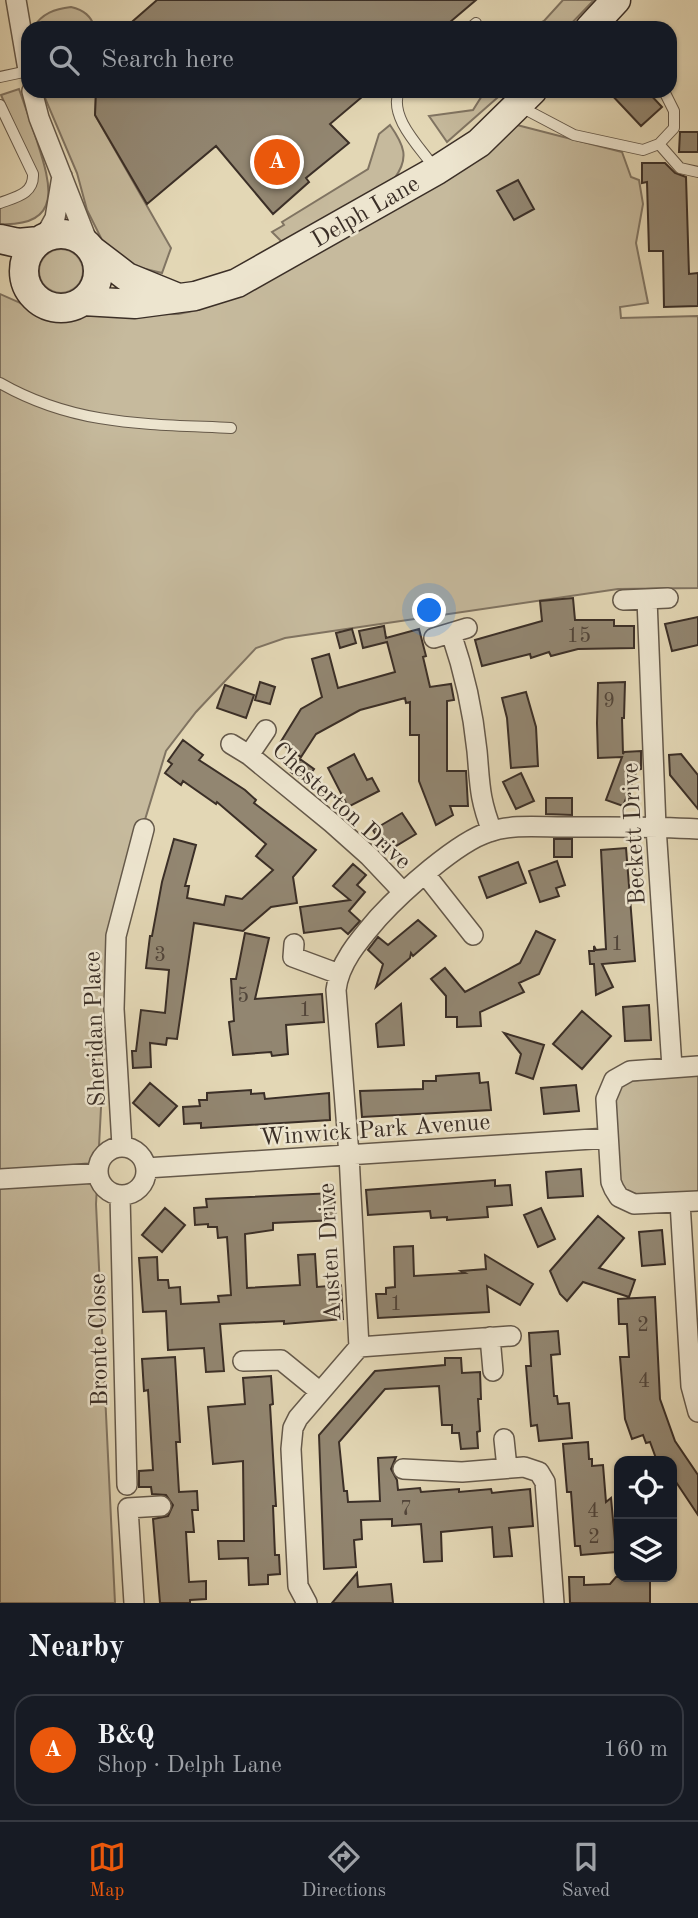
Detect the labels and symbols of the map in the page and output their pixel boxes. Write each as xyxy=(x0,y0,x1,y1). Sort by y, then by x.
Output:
pin: A xyxy=(254,136,300,188)
street label: Delph Lane xyxy=(308,172,424,253)
your location xyxy=(412,593,446,627)
house number: 15 xyxy=(567,626,591,647)
house number: 9 xyxy=(603,691,615,712)
street label: Chesterton Drive xyxy=(267,738,415,875)
street label: Beckett Drive xyxy=(619,762,651,906)
house number: 1 xyxy=(611,934,623,955)
house number: 3 xyxy=(154,945,166,966)
street label: Sheridan Place xyxy=(81,951,111,1107)
house number: 5 xyxy=(237,986,249,1007)
house number: 1 xyxy=(299,1000,311,1021)
street label: Winwick Park Avenue xyxy=(259,1111,491,1151)
street label: Austen Drive xyxy=(315,1182,347,1322)
street label: Bronte Close xyxy=(87,1273,113,1407)
house number: 1 xyxy=(390,1294,402,1315)
house number: 2 xyxy=(637,1315,649,1336)
house number: 4 xyxy=(638,1371,650,1392)
house number: 7 xyxy=(400,1499,412,1520)
house number: 4 xyxy=(587,1501,599,1522)
house number: 2 xyxy=(588,1527,600,1548)

